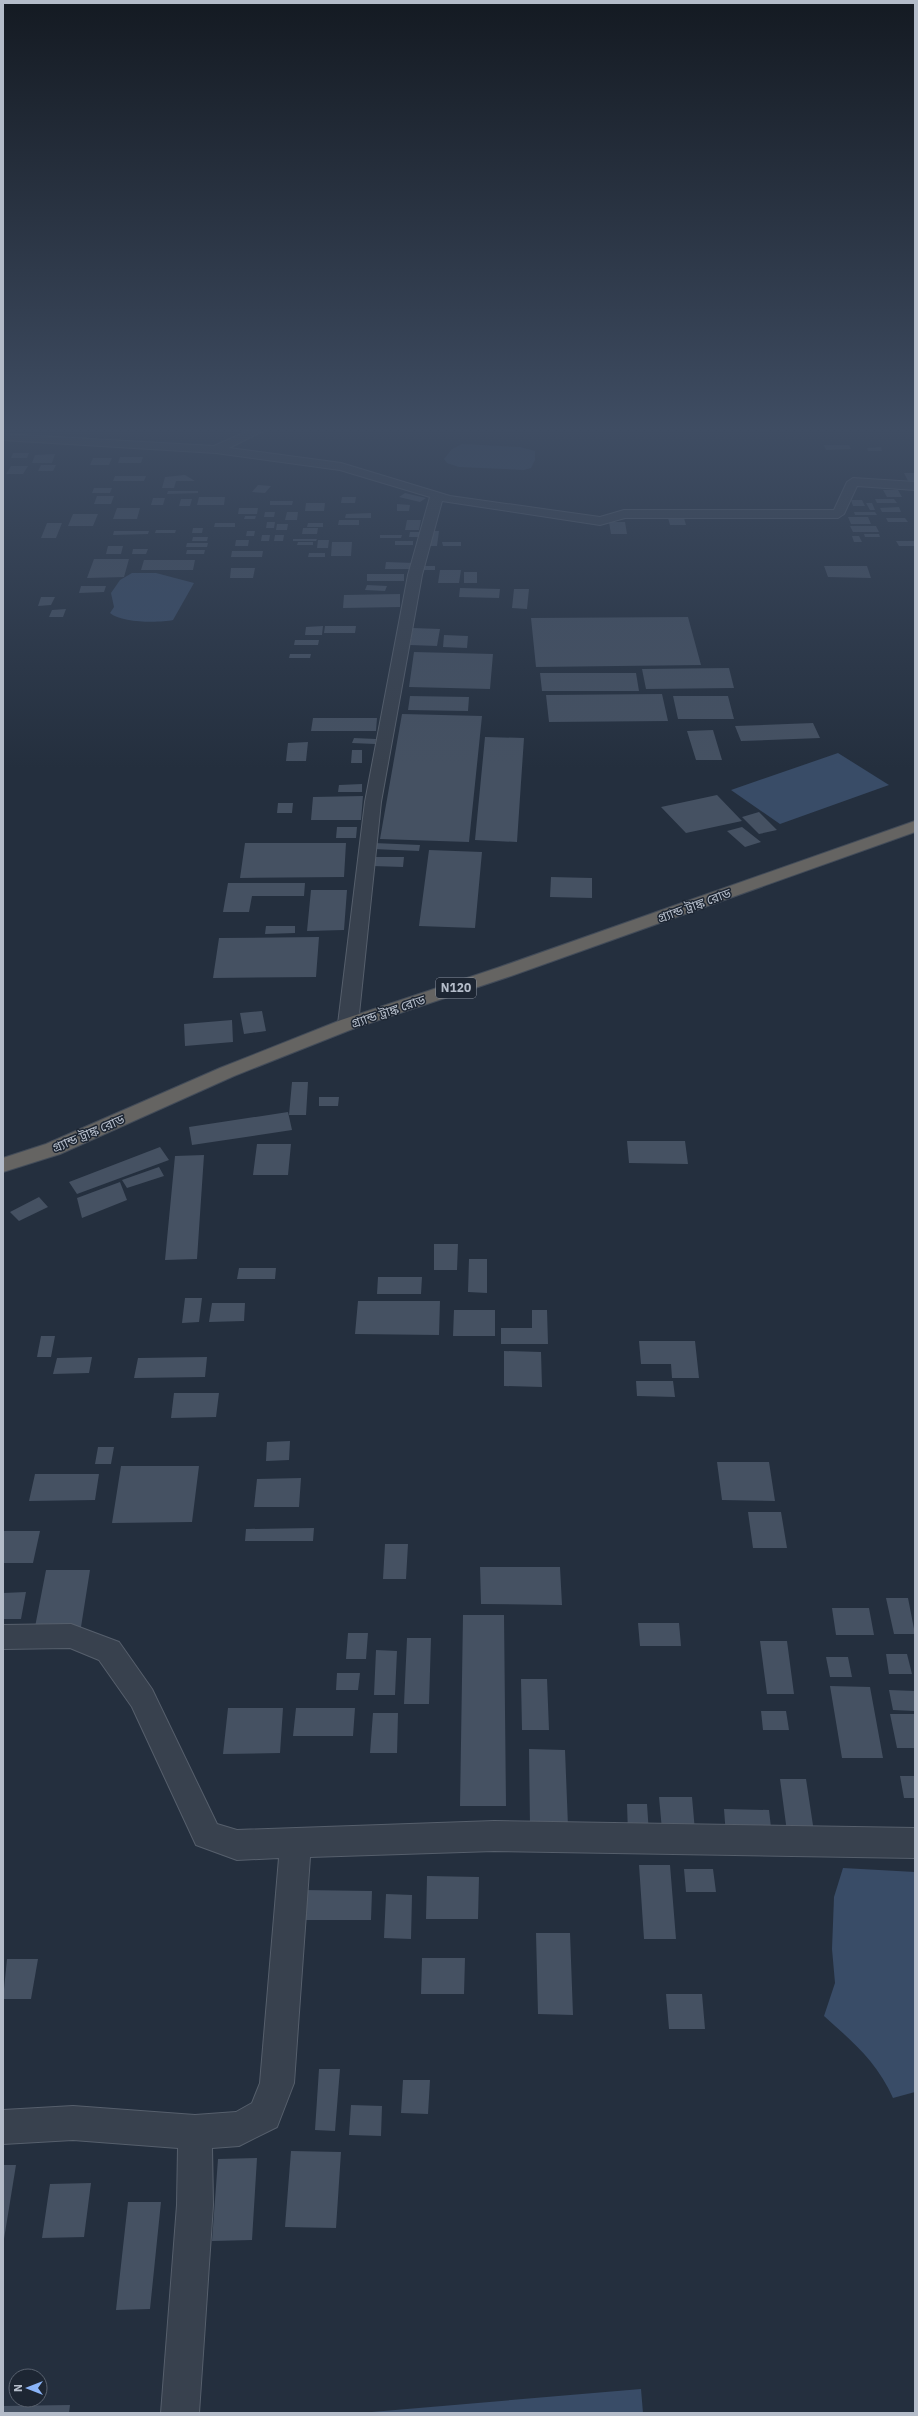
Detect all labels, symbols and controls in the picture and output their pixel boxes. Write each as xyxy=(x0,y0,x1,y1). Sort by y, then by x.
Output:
street label: গ্র্যান্ড ট্রাঙ্ক রোড xyxy=(655,884,734,927)
road number: N120 xyxy=(436,978,476,998)
street label: গ্র্যান্ড ট্রাঙ্ক রোড xyxy=(349,991,428,1032)
street label: গ্র্যান্ড ট্রাঙ্ক রোড xyxy=(49,1110,128,1156)
north arrow xyxy=(8,2368,48,2408)
text: N xyxy=(11,2384,25,2392)

